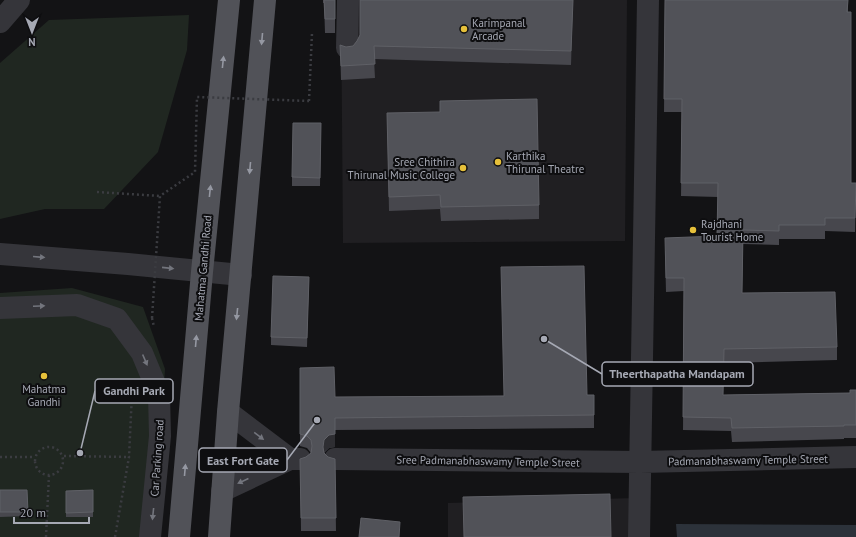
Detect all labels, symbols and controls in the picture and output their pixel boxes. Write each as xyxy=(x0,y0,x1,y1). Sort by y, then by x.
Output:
north arrow xyxy=(12,12,52,52)
place label: Karimpanal Arcade xyxy=(472,16,526,43)
marker: Karimpanal Arcade xyxy=(459,24,469,34)
one-way arrow xyxy=(258,33,265,45)
text: N xyxy=(28,35,36,49)
one-way arrow xyxy=(219,56,226,68)
place label: Karthika Thirunal Theatre xyxy=(506,149,585,176)
place label: Sree Chithira Thirunal Music College xyxy=(348,155,455,182)
marker: Karthika Thirunal Theatre xyxy=(493,157,503,167)
one-way arrow xyxy=(247,162,254,174)
marker: Sree Chithira Thirunal Music College xyxy=(458,163,468,173)
one-way arrow xyxy=(207,185,213,197)
street label: Mahatma Gandhi Road xyxy=(191,215,215,321)
place label: Rajdhani Tourist Home xyxy=(701,217,764,244)
marker: Rajdhani Tourist Home xyxy=(688,225,698,235)
one-way arrow xyxy=(33,253,45,260)
one-way arrow xyxy=(162,265,174,271)
one-way arrow xyxy=(33,303,46,309)
one-way arrow xyxy=(234,308,241,320)
one-way arrow xyxy=(193,335,199,347)
one-way arrow xyxy=(142,354,148,366)
callout: Theerthapatha Mandapam xyxy=(602,362,753,386)
text: Theerthapatha Mandapam xyxy=(609,366,745,381)
marker: Mahatma Gandhi xyxy=(39,371,49,381)
callout: Gandhi Park xyxy=(95,379,173,403)
place label: Mahatma Gandhi xyxy=(22,382,66,409)
text: Gandhi Park xyxy=(103,383,165,398)
street label: Car Parking road xyxy=(147,419,167,497)
one-way arrow xyxy=(254,432,265,440)
callout: East Fort Gate xyxy=(199,448,287,472)
street label: Sree Padmanabhaswamy Temple Street xyxy=(396,452,580,470)
street label: Padmanabhaswamy Temple Street xyxy=(668,452,828,468)
text: East Fort Gate xyxy=(207,453,279,468)
one-way arrow xyxy=(182,464,188,476)
one-way arrow xyxy=(238,478,249,484)
scale bar xyxy=(14,499,89,525)
text: 20 m xyxy=(20,505,46,520)
one-way arrow xyxy=(150,508,156,520)

